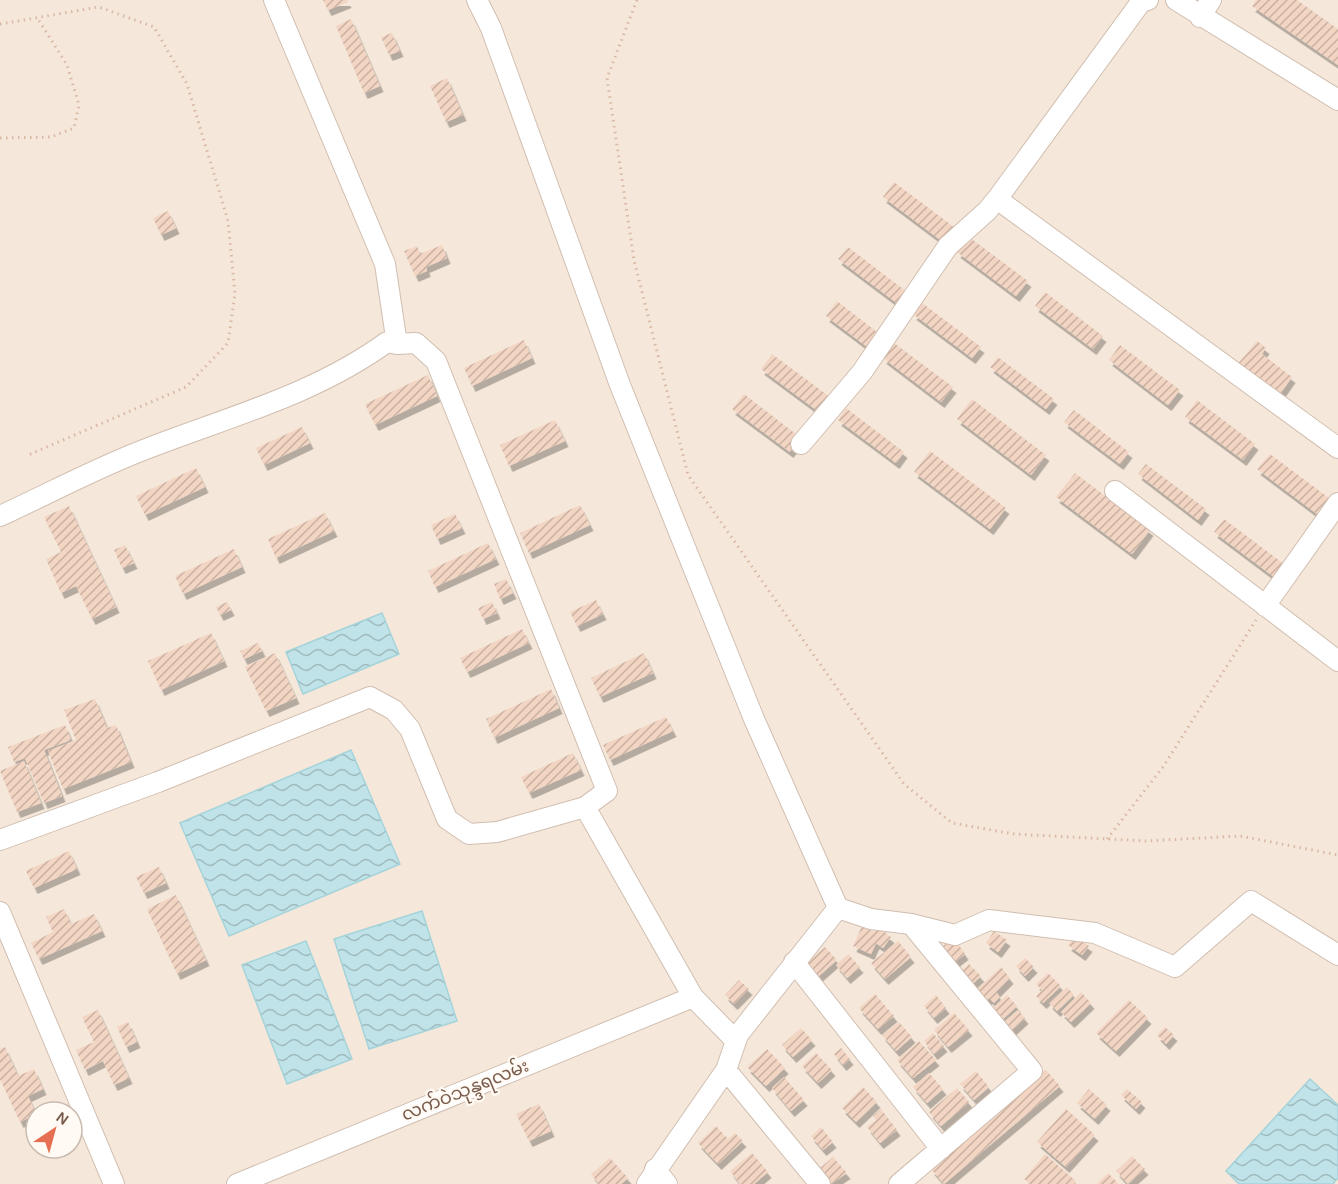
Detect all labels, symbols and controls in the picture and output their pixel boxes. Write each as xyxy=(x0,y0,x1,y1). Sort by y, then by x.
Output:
street label: လက်ဝဲသုန္ဒရလမ်း xyxy=(397,1053,534,1130)
north arrow xyxy=(24,1100,84,1160)
text: N xyxy=(52,1107,73,1129)

